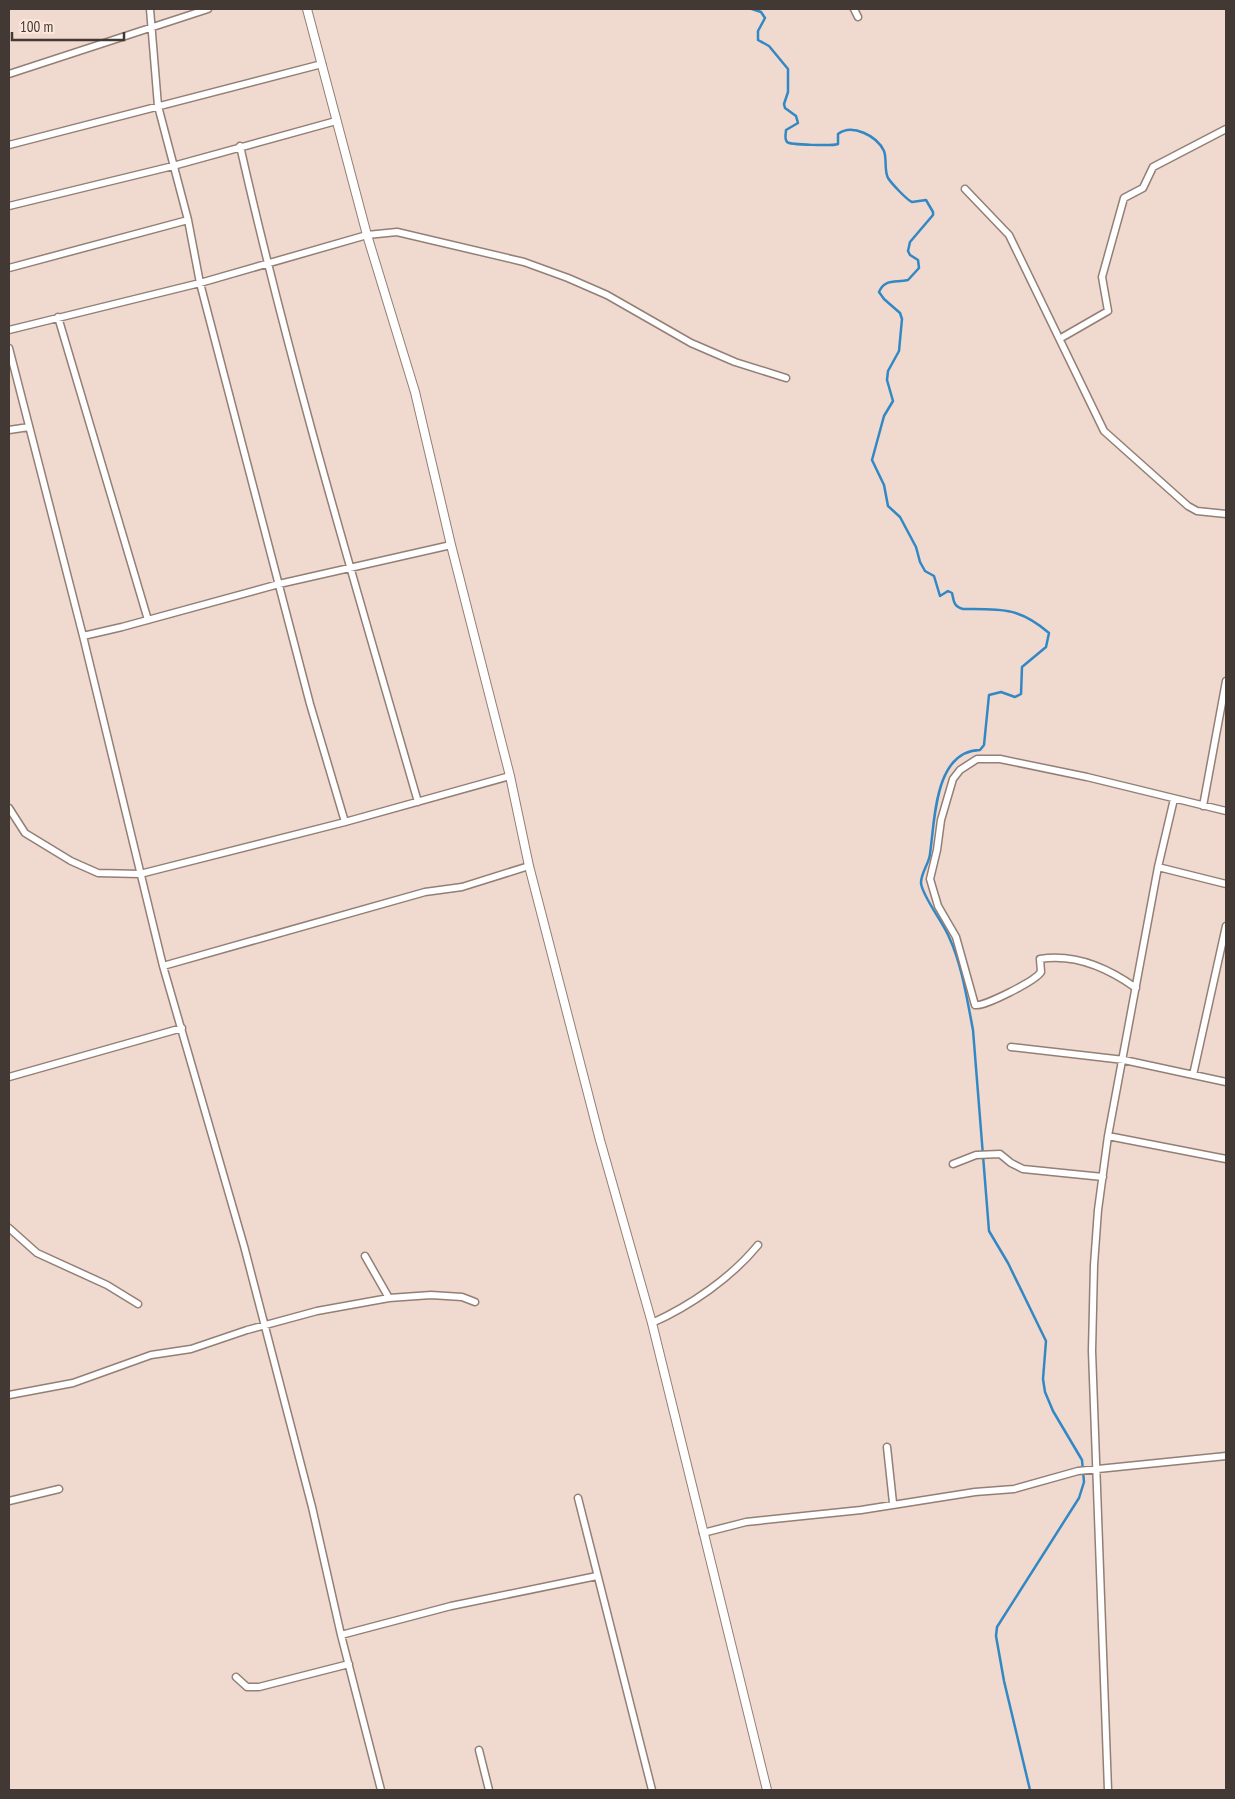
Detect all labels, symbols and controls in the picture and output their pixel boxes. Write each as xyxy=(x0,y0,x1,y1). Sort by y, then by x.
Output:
scale bar xyxy=(12,10,125,42)
text: 100 m xyxy=(20,17,53,36)

